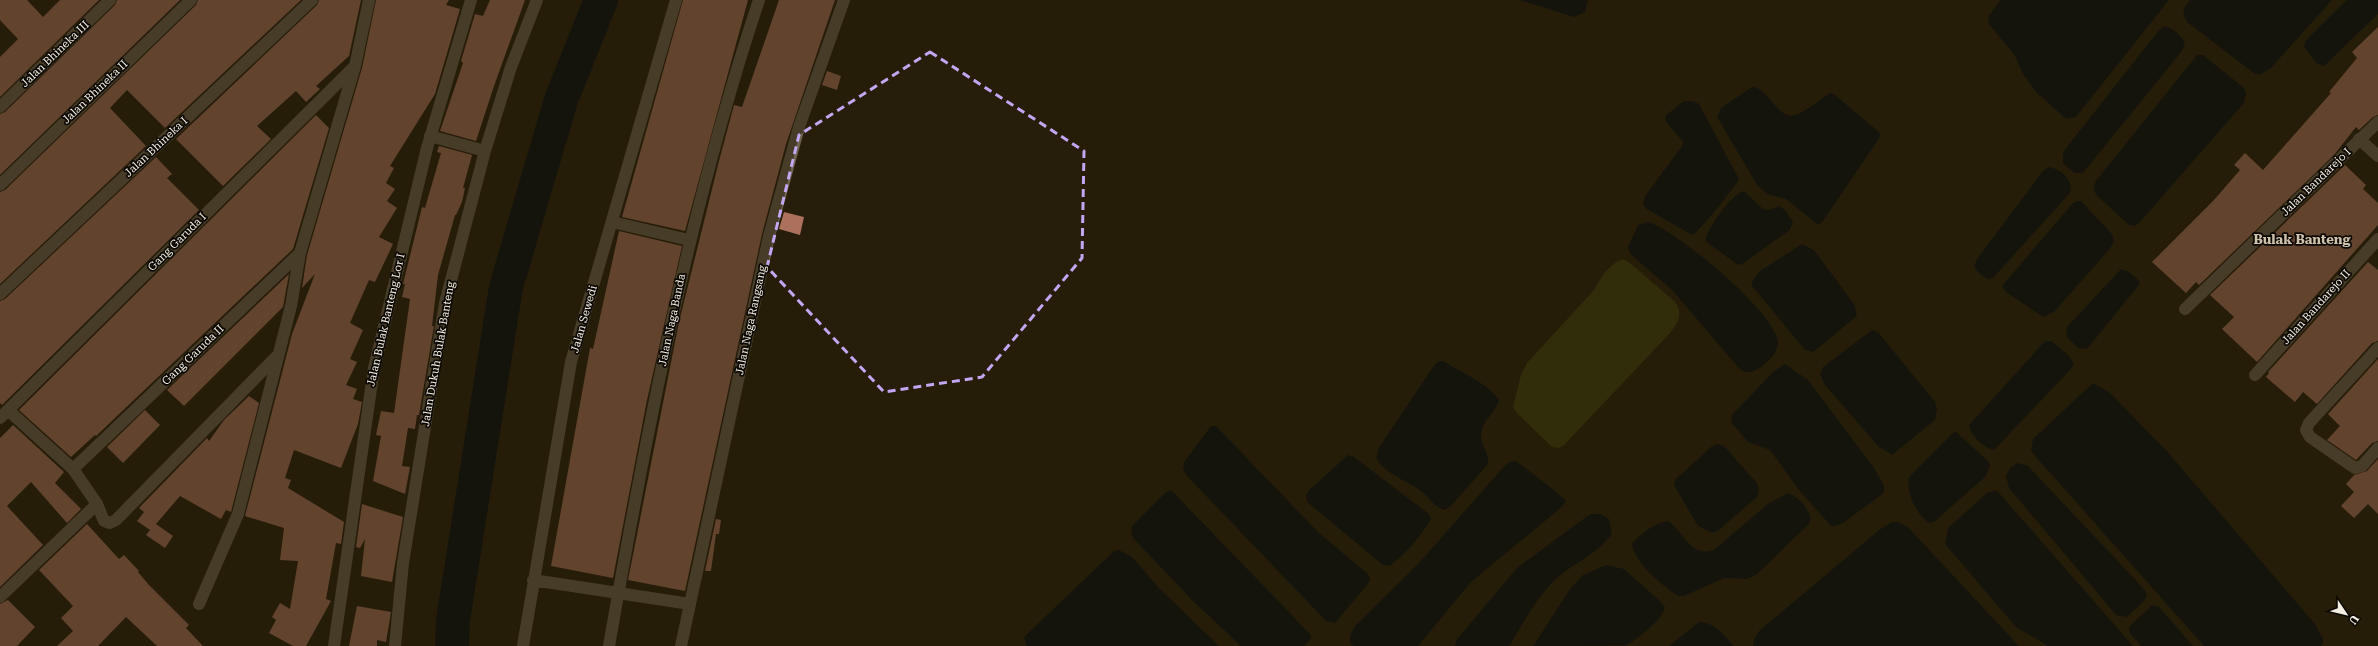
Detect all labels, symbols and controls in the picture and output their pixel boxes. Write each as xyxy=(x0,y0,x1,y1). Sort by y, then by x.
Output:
street label: Jalan Bhineka III xyxy=(18,18,92,90)
street label: Jalan Bhineka II xyxy=(60,58,130,126)
street label: Jalan Bhineka I xyxy=(122,114,190,180)
street label: Jalan Bandarejo I xyxy=(2278,145,2354,219)
street label: Gang Garuda I xyxy=(145,210,209,274)
district label: Bulak Banteng xyxy=(2253,232,2351,247)
street label: Jalan Bulak Banteng Lor I xyxy=(364,252,408,388)
street label: Jalan Naga Rangsang xyxy=(733,263,769,376)
street label: Jalan Bandarejo II xyxy=(2279,267,2353,347)
street label: Jalan Naga Banda xyxy=(656,273,688,367)
street label: Jalan Dukuh Bulak Banteng xyxy=(419,280,457,428)
street label: Jalan Sewedi xyxy=(568,283,600,354)
street label: Gang Garuda II xyxy=(159,322,227,388)
north arrow xyxy=(2326,594,2366,634)
text: U xyxy=(2346,612,2362,627)

